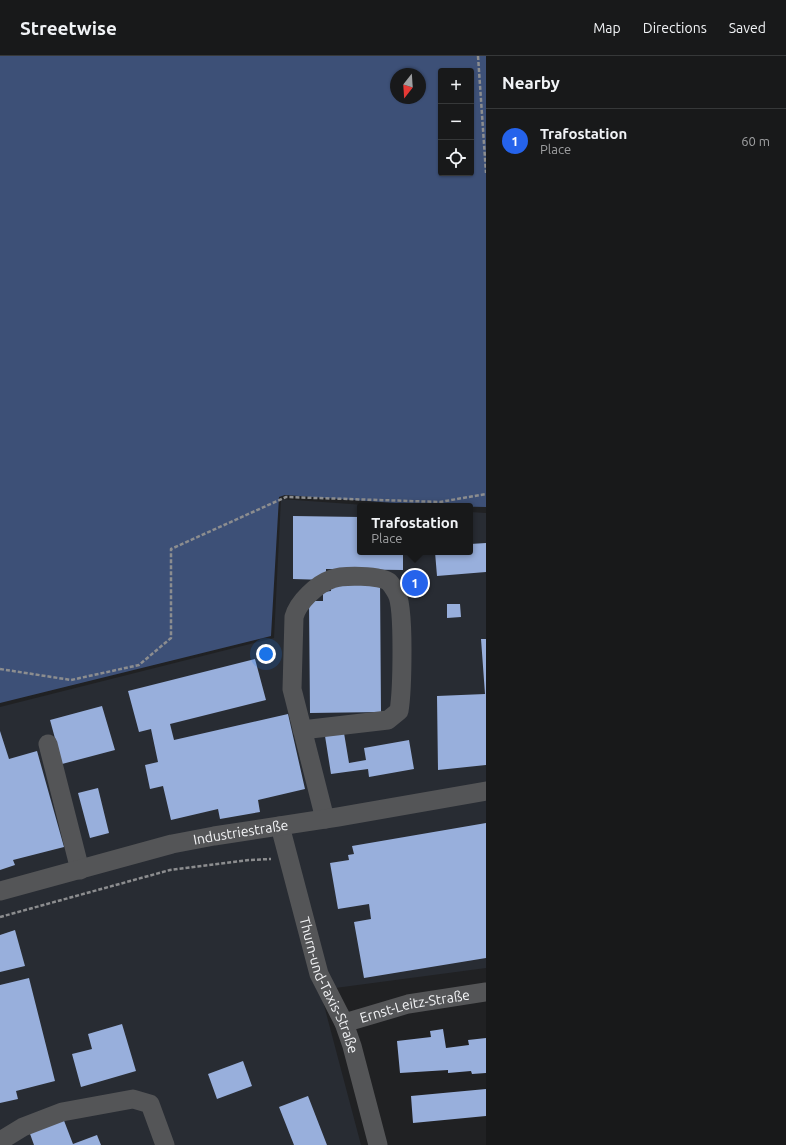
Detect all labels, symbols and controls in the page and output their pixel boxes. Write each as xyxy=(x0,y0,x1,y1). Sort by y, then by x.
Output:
text: Streetwise xyxy=(20,17,117,39)
text: Map xyxy=(593,20,621,36)
text: Directions xyxy=(643,20,707,36)
text: Saved xyxy=(729,20,766,36)
north arrow xyxy=(390,68,426,104)
map controls xyxy=(438,68,474,176)
button: + xyxy=(438,68,474,104)
text: Nearby xyxy=(502,73,560,92)
button: − xyxy=(438,104,474,140)
text: Trafostation xyxy=(540,125,627,142)
text: 1 xyxy=(511,134,519,148)
text: 60 m xyxy=(741,134,770,148)
button: locate xyxy=(438,140,474,176)
text: Place xyxy=(540,142,571,156)
popup xyxy=(357,503,473,555)
text: Trafostation xyxy=(371,514,459,531)
text: Place xyxy=(371,531,402,545)
pin: 1 xyxy=(402,568,428,598)
your location xyxy=(256,644,276,664)
street label: Industriestraße xyxy=(192,817,289,848)
street label: Thurn-und-Taxis-Straße xyxy=(296,915,362,1055)
street label: Ernst-Leitz-Straße xyxy=(358,987,471,1026)

